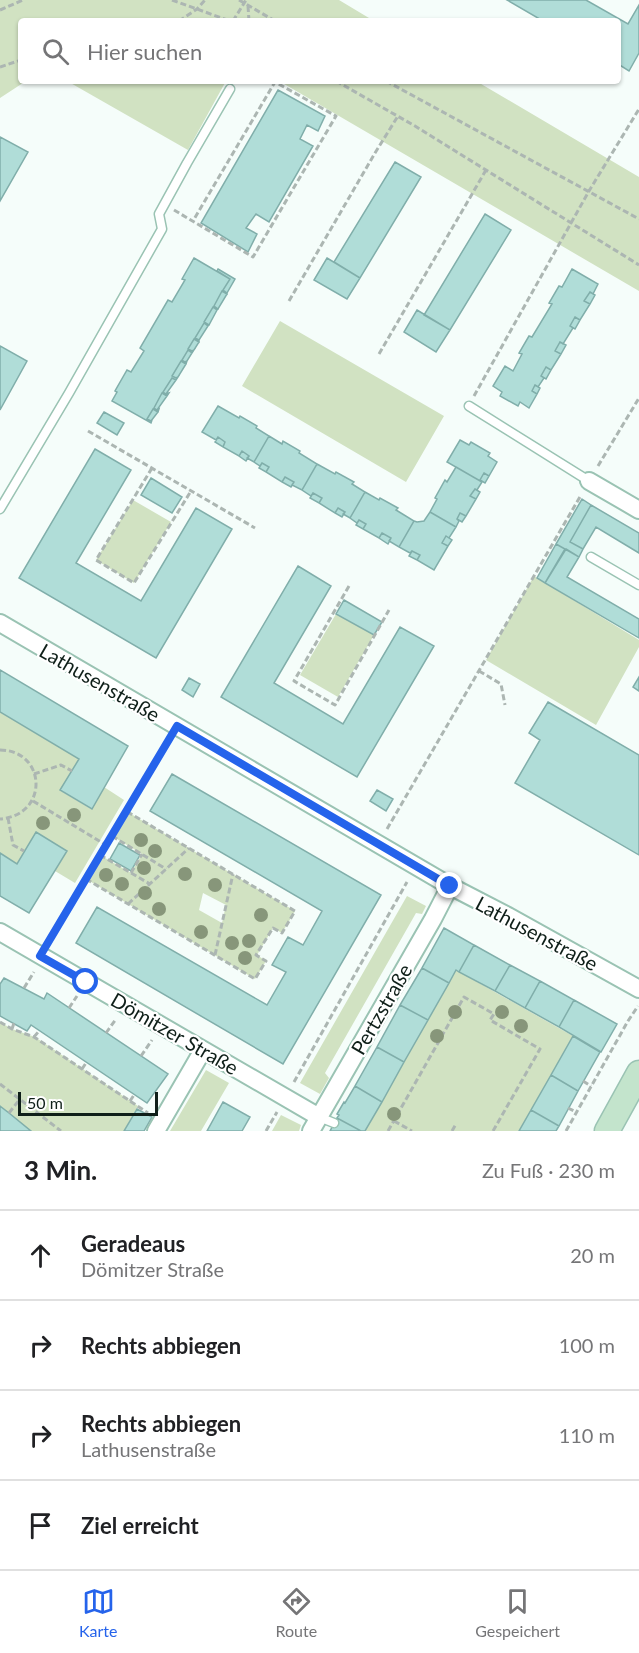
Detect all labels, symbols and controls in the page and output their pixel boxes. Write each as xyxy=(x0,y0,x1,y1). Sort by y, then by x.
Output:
search box xyxy=(18,18,621,84)
icon: search xyxy=(39,35,72,68)
text: Hier suchen xyxy=(87,38,202,65)
street label: Lathusenstraße xyxy=(36,638,164,726)
route end xyxy=(436,872,462,898)
street label: Lathusenstraße xyxy=(472,891,602,975)
street label: Pertzstraße xyxy=(345,959,417,1059)
route start xyxy=(72,968,98,994)
street label: Dömitzer Straße xyxy=(107,987,243,1079)
scale bar xyxy=(18,1089,158,1116)
text: 50 m xyxy=(27,1093,63,1112)
text: 3 Min. xyxy=(24,1154,97,1186)
text: Zu Fuß · 230 m xyxy=(482,1158,615,1182)
text: Geradeaus xyxy=(81,1230,185,1257)
icon: ahead xyxy=(24,1239,57,1272)
text: 20 m xyxy=(570,1243,615,1267)
text: Dömitzer Straße xyxy=(81,1257,224,1281)
icon: right xyxy=(24,1329,57,1362)
text: Rechts abbiegen xyxy=(81,1332,241,1359)
text: 100 m xyxy=(559,1333,615,1357)
text: Rechts abbiegen xyxy=(81,1410,241,1437)
icon: right xyxy=(24,1419,57,1452)
text: 110 m xyxy=(559,1423,615,1447)
text: Lathusenstraße xyxy=(81,1437,216,1461)
icon: arrive xyxy=(24,1509,57,1542)
text: Ziel erreicht xyxy=(81,1512,199,1539)
tab: Karte xyxy=(79,1585,117,1640)
tab: Route xyxy=(276,1585,317,1640)
tab: Gespeichert xyxy=(475,1585,560,1640)

